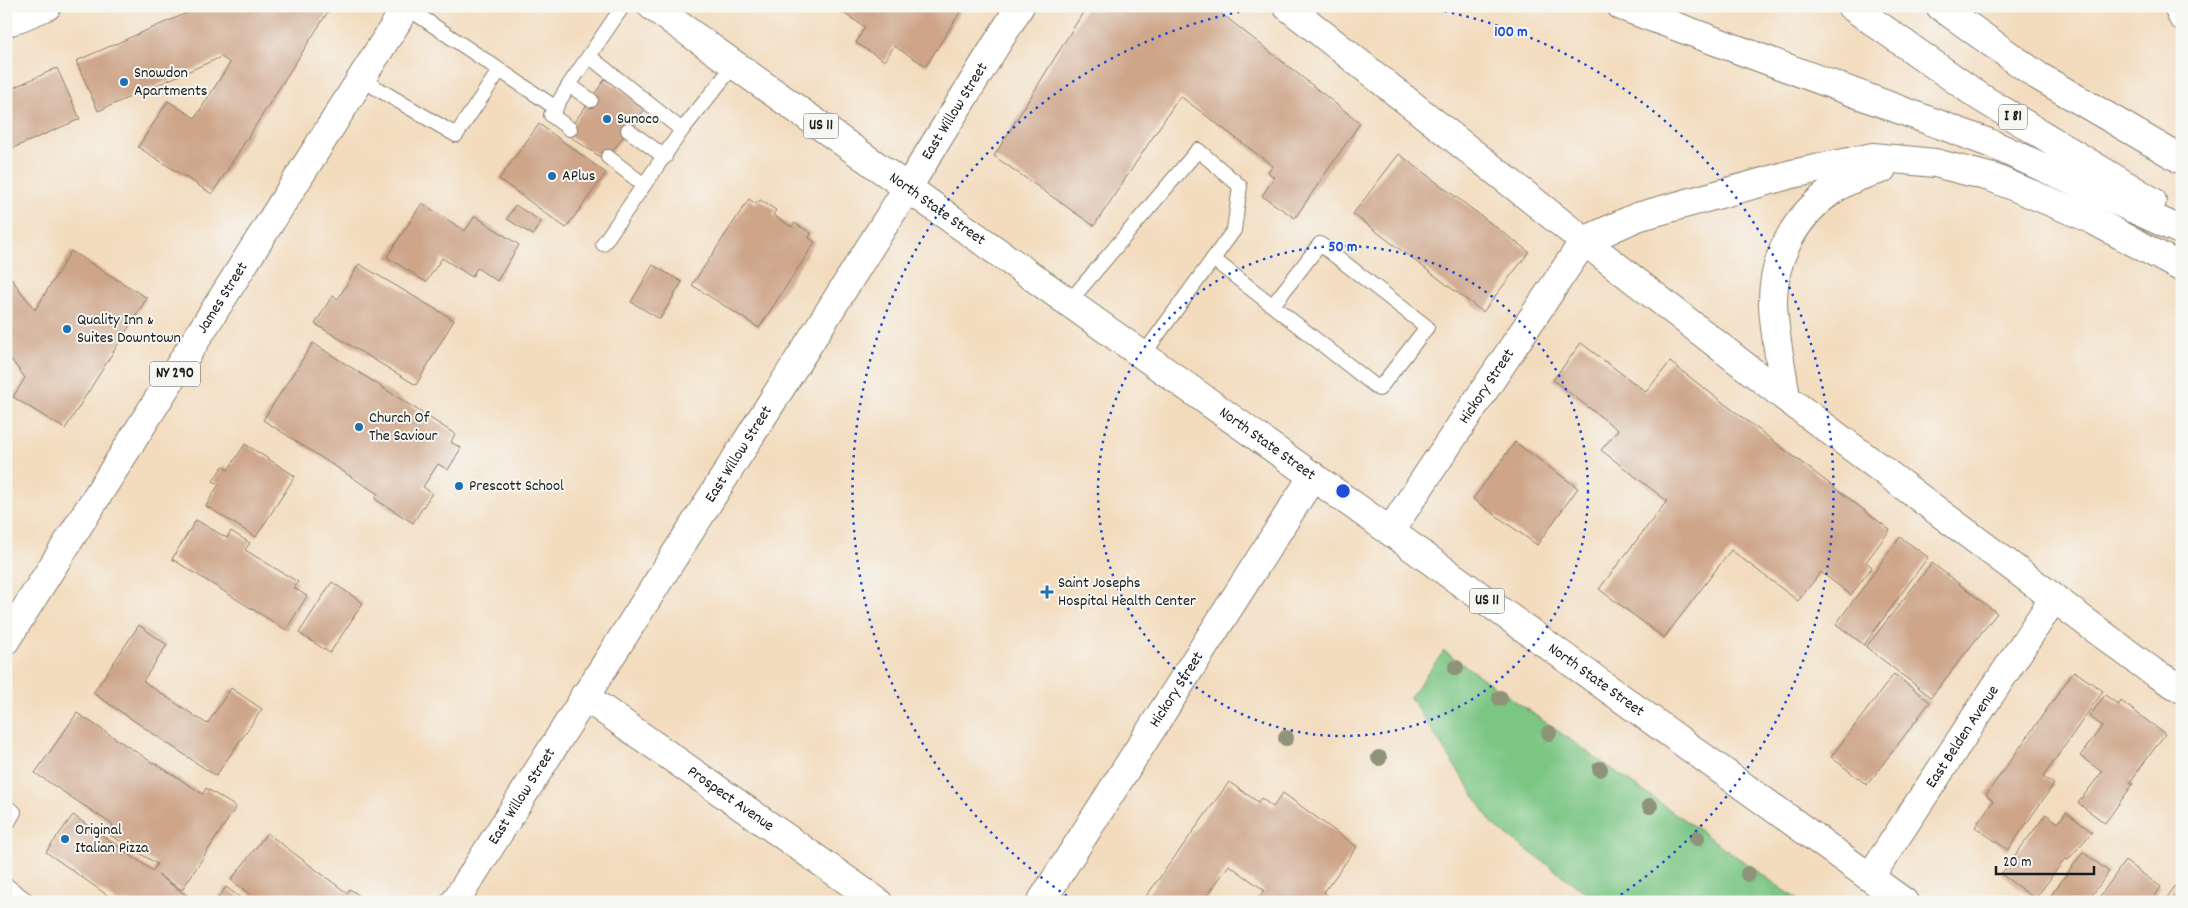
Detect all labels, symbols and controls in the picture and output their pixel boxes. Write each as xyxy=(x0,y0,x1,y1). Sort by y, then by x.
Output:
text: 100 m xyxy=(1494,22,1528,44)
street label: East Willow Street xyxy=(916,58,994,165)
place label: Snowdon Apartments xyxy=(134,62,208,103)
marker: Snowdon Apartments xyxy=(118,76,130,88)
road number: I 81 xyxy=(1999,104,2027,130)
place label: Sunoco xyxy=(617,108,659,131)
marker: Sunoco xyxy=(601,113,613,125)
road number: US 11 xyxy=(804,114,838,138)
place label: APlus xyxy=(562,165,596,188)
street label: North State Street xyxy=(884,167,990,251)
marker: APlus xyxy=(546,170,558,182)
text: 50 m xyxy=(1329,237,1357,259)
street label: James Street xyxy=(191,257,254,338)
place label: Quality Inn & Suites Downtown xyxy=(77,309,181,350)
marker: Quality Inn & Suites Downtown xyxy=(61,323,73,335)
street label: Hickory Street xyxy=(1453,344,1520,429)
road number: NY 290 xyxy=(150,362,200,386)
street label: East Willow Street xyxy=(699,401,778,507)
street label: North State Street xyxy=(1214,401,1320,486)
place label: Church Of The Saviour xyxy=(369,407,438,448)
marker: Church Of The Saviour xyxy=(353,421,365,433)
place label: Prescott School xyxy=(469,475,564,498)
marker: Prescott School xyxy=(453,480,465,492)
centre of rings xyxy=(1334,482,1352,500)
place label: Saint Josephs Hospital Health Center xyxy=(1058,572,1196,613)
marker: Saint Josephs Hospital Health Center xyxy=(1040,585,1054,599)
road number: US 11 xyxy=(1470,588,1504,614)
street label: North State Street xyxy=(1543,637,1649,723)
street label: Hickory Street xyxy=(1144,647,1210,732)
street label: East Belden Avenue xyxy=(1920,681,2005,793)
street label: East Willow Street xyxy=(483,743,561,849)
street label: Prospect Avenue xyxy=(682,760,779,837)
place label: Original Italian Pizza xyxy=(75,819,149,860)
marker: Original Italian Pizza xyxy=(59,833,71,845)
scale bar xyxy=(1996,843,2093,875)
text: 20 m xyxy=(2003,852,2031,874)

